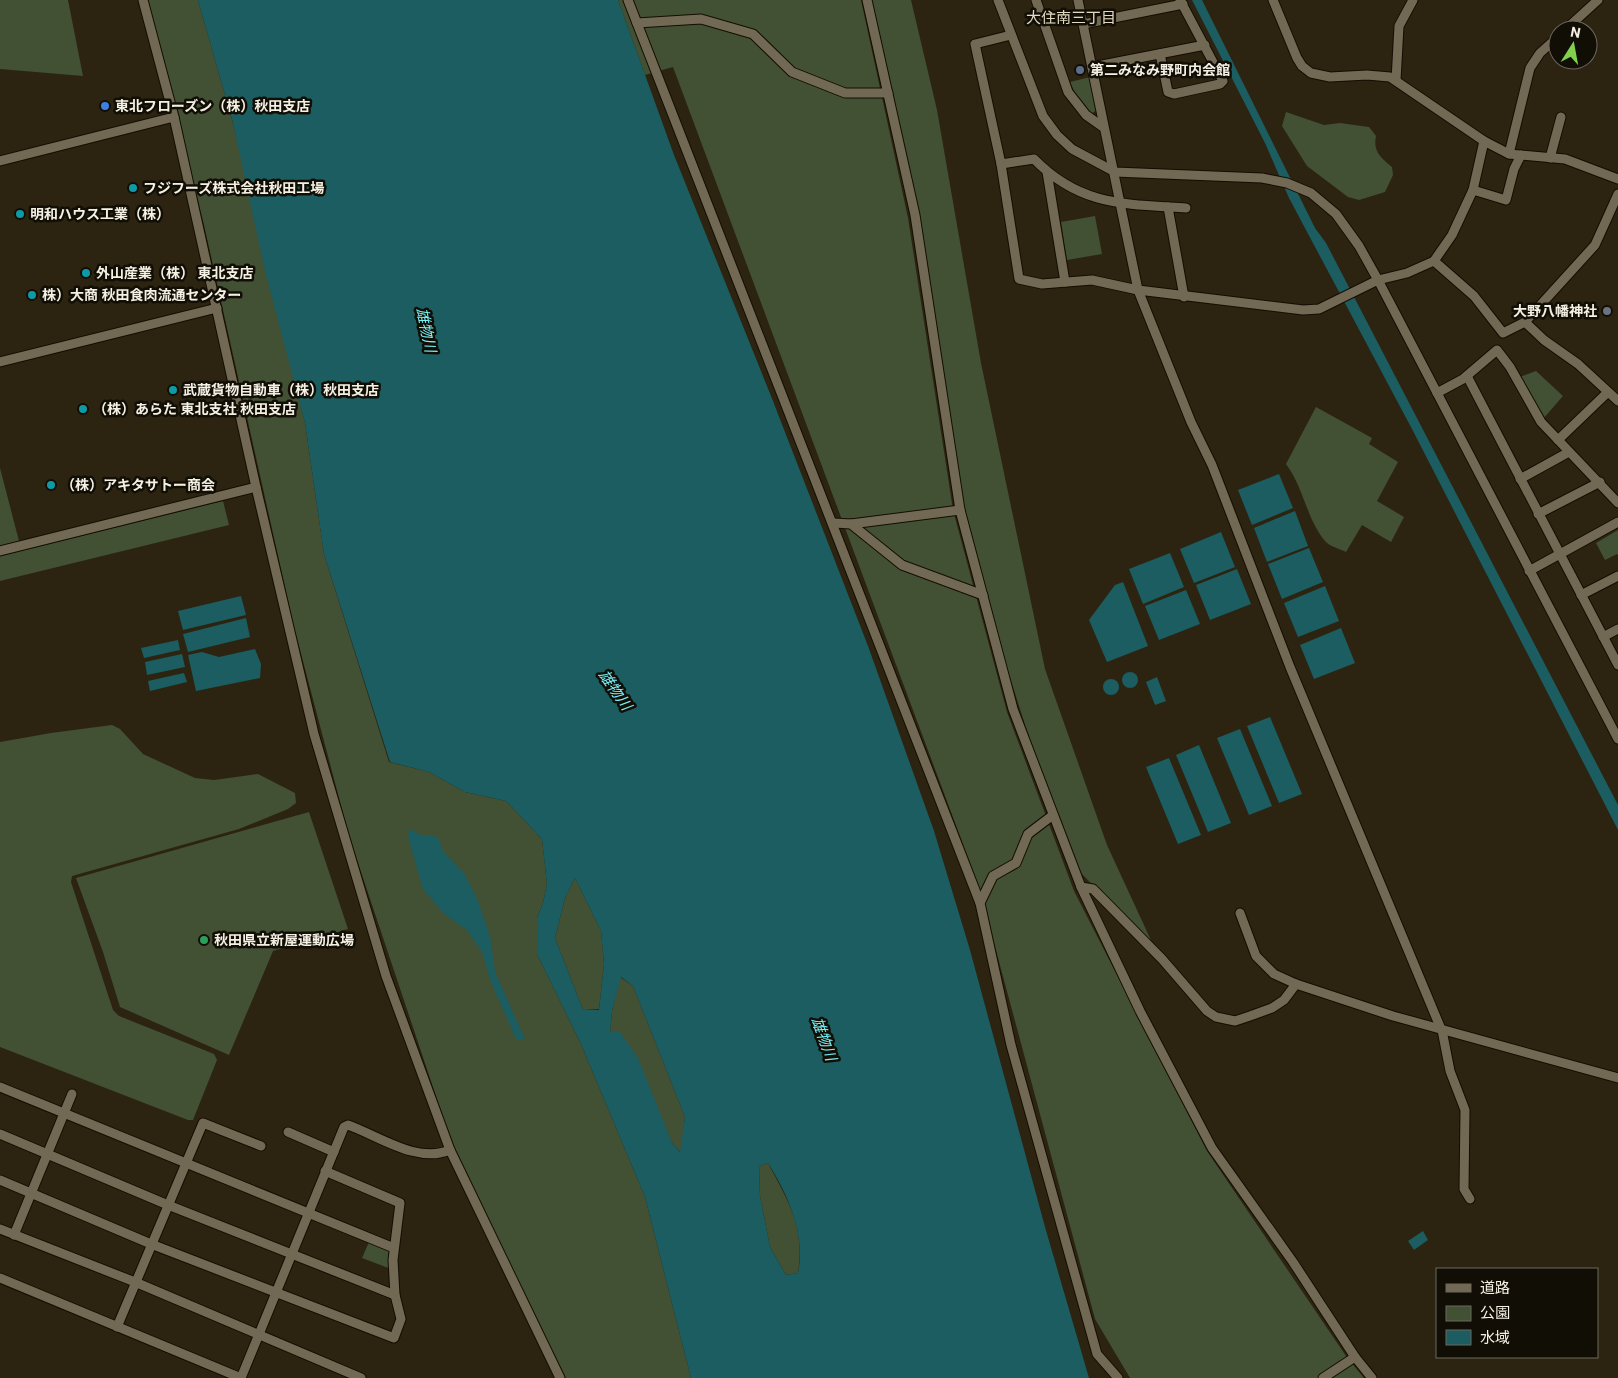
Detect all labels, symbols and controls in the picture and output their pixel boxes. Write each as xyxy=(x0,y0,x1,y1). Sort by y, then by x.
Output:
district label: 大住南三丁目 xyxy=(1026,9,1116,27)
north arrow xyxy=(1548,20,1598,70)
text: N xyxy=(1569,23,1582,41)
place label: 第二みなみ野町内会館 xyxy=(1090,62,1230,78)
marker: 第二みなみ野町内会館 xyxy=(1074,64,1086,76)
place label: 東北フローズン（株）秋田支店 xyxy=(115,98,310,114)
marker: 東北フローズン（株）秋田支店 xyxy=(99,100,111,112)
place label: フジフーズ株式会社秋田工場 xyxy=(143,180,324,196)
marker: フジフーズ株式会社秋田工場 xyxy=(127,182,139,194)
place label: 明和ハウス工業（株） xyxy=(30,206,170,222)
marker: 明和ハウス工業（株） xyxy=(14,208,26,220)
place label: 外山産業（株） 東北支店 xyxy=(96,265,253,281)
marker: 外山産業（株） 東北支店 xyxy=(80,267,92,279)
place label: 株）大商 秋田食肉流通センター xyxy=(42,287,241,303)
marker: 株）大商 秋田食肉流通センター xyxy=(26,289,38,301)
place label: 大野八幡神社 xyxy=(1513,303,1597,319)
marker: 大野八幡神社 xyxy=(1601,305,1613,317)
water label: 雄物川 xyxy=(413,306,440,356)
place label: 武蔵貨物自動車（株）秋田支店 xyxy=(183,382,379,398)
marker: 武蔵貨物自動車（株）秋田支店 xyxy=(167,384,179,396)
place label: （株）あらた 東北支社 秋田支店 xyxy=(93,401,296,417)
marker: （株）あらた 東北支社 秋田支店 xyxy=(77,403,89,415)
place label: （株）アキタサトー商会 xyxy=(61,477,215,493)
marker: （株）アキタサトー商会 xyxy=(45,479,57,491)
water label: 雄物川 xyxy=(595,666,636,715)
place label: 秋田県立新屋運動広場 xyxy=(214,932,354,948)
marker: 秋田県立新屋運動広場 xyxy=(198,934,210,946)
water label: 雄物川 xyxy=(808,1015,841,1065)
legend xyxy=(1436,1268,1598,1358)
text: 道路 xyxy=(1480,1279,1510,1297)
text: 公園 xyxy=(1480,1304,1510,1322)
text: 水域 xyxy=(1480,1329,1510,1347)

